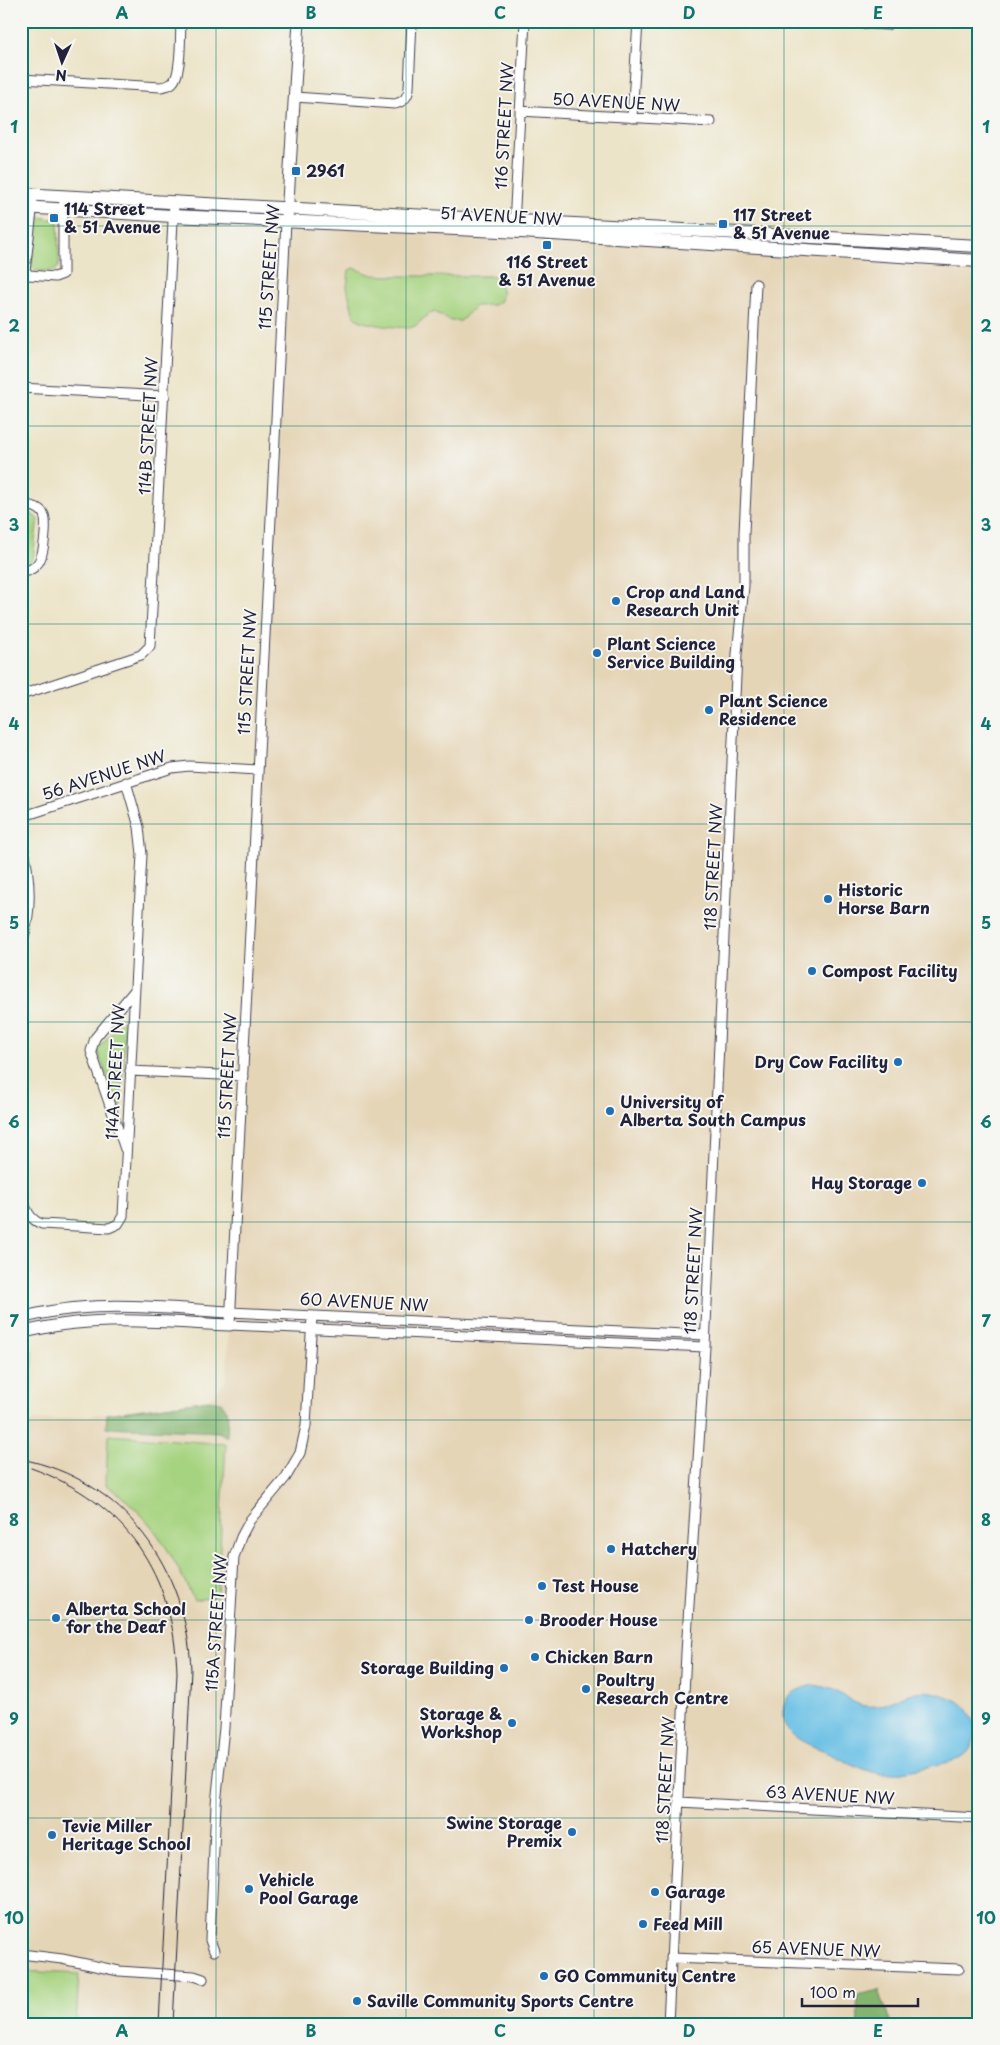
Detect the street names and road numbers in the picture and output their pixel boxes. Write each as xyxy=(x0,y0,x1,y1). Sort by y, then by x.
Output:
street label: 116 STREET NW xyxy=(488,62,518,190)
street label: 50 AVENUE NW xyxy=(552,86,681,116)
street label: 51 AVENUE NW xyxy=(440,200,563,230)
street label: 115 STREET NW xyxy=(252,203,284,331)
street label: 114B STREET NW xyxy=(131,356,163,496)
street label: 115 STREET NW xyxy=(231,608,261,736)
street label: 56 AVENUE NW xyxy=(39,743,169,805)
street label: 118 STREET NW xyxy=(697,803,727,931)
street label: 114A STREET NW xyxy=(98,1003,130,1141)
street label: 115 STREET NW xyxy=(211,1012,241,1140)
street label: 118 STREET NW xyxy=(677,1207,707,1335)
street label: 60 AVENUE NW xyxy=(299,1286,429,1316)
street label: 115A STREET NW xyxy=(198,1553,232,1693)
street label: 118 STREET NW xyxy=(649,1716,679,1844)
street label: 63 AVENUE NW xyxy=(765,1779,895,1809)
street label: 65 AVENUE NW xyxy=(751,1934,881,1962)

